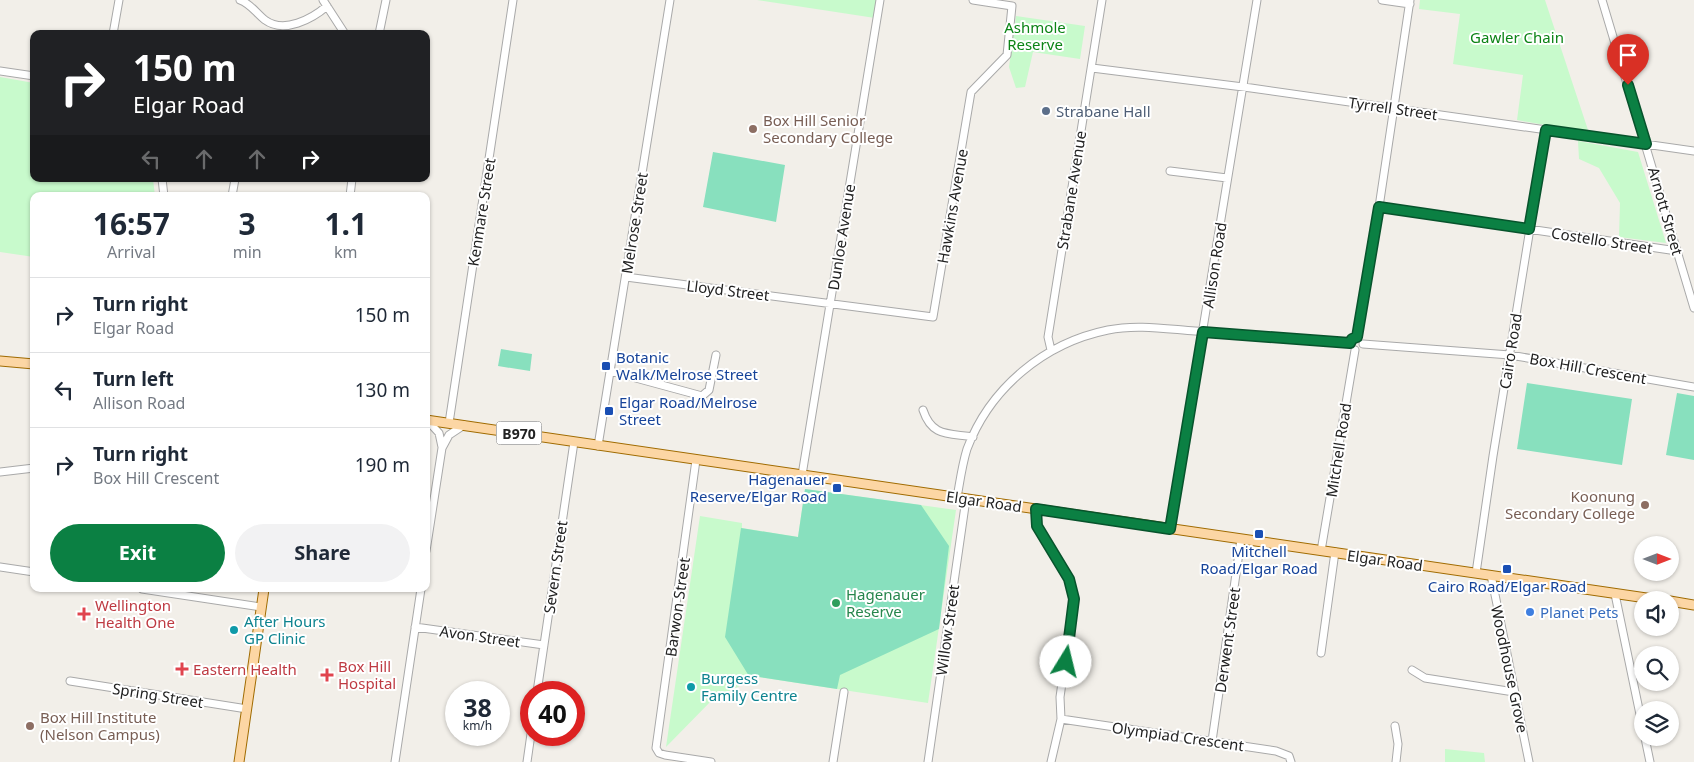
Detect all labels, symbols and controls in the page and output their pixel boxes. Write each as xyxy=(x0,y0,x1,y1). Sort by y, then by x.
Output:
park label: Ashmole Reserve xyxy=(1004,17,1066,54)
park label: Gawler Chain xyxy=(1470,27,1564,47)
pin xyxy=(1607,34,1649,85)
icon: arrive xyxy=(1614,41,1642,69)
text: 150 m xyxy=(133,44,236,91)
icon: right xyxy=(50,50,115,115)
text: Elgar Road xyxy=(133,89,244,119)
street label: Tyrrell Street xyxy=(1347,92,1439,124)
place label: Strabane Hall xyxy=(1056,101,1151,121)
marker: Strabane Hall xyxy=(1040,105,1052,117)
place label: Box Hill Senior Secondary College xyxy=(763,110,893,147)
marker: Box Hill Senior Secondary College xyxy=(747,123,759,135)
street label: Strabane Avenue xyxy=(1052,129,1090,251)
icon: left xyxy=(137,145,165,173)
icon: ahead xyxy=(190,145,218,173)
icon: ahead xyxy=(243,145,271,173)
icon: right xyxy=(296,145,324,173)
street label: Hawkins Avenue xyxy=(932,147,972,265)
street label: Kenmare Street xyxy=(463,156,500,268)
street label: Arnott Street xyxy=(1644,165,1688,258)
street label: Melrose Street xyxy=(616,170,652,275)
street label: Dunloe Avenue xyxy=(823,182,859,292)
text: 16:57 xyxy=(93,203,170,244)
text: 3 xyxy=(239,203,256,244)
text: 1.1 xyxy=(324,203,367,244)
street label: Allison Road xyxy=(1197,221,1231,309)
street label: Costello Street xyxy=(1550,222,1655,258)
text: Arrival xyxy=(107,241,156,263)
text: min xyxy=(233,241,262,263)
text: km xyxy=(334,241,358,263)
street label: Lloyd Street xyxy=(686,275,771,305)
text: Turn right xyxy=(93,291,188,317)
icon: right xyxy=(50,301,78,329)
text: 150 m xyxy=(355,302,410,328)
street label: Cairo Road xyxy=(1494,312,1526,390)
text: Elgar Road xyxy=(93,317,174,339)
place label: Botanic Walk/Melrose Street xyxy=(616,347,758,384)
street label: Box Hill Crescent xyxy=(1528,348,1649,388)
marker: Botanic Walk/Melrose Street xyxy=(600,360,612,372)
text: Turn left xyxy=(93,366,174,392)
icon: left xyxy=(50,376,78,404)
text: 130 m xyxy=(355,377,410,403)
text: Allison Road xyxy=(93,392,185,414)
place label: Elgar Road/Melrose Street xyxy=(619,392,757,429)
street label: Mitchell Road xyxy=(1321,401,1355,499)
marker: Elgar Road/Melrose Street xyxy=(603,405,615,417)
road number: B970 xyxy=(496,422,542,444)
text: Turn right xyxy=(93,441,188,467)
icon: right xyxy=(50,451,78,479)
text: 190 m xyxy=(355,452,410,478)
text: Box Hill Crescent xyxy=(93,467,219,489)
place label: Hagenauer Reserve/Elgar Road xyxy=(690,469,827,506)
marker: Hagenauer Reserve/Elgar Road xyxy=(831,482,843,494)
street label: Elgar Road xyxy=(945,486,1023,516)
place label: Koonung Secondary College xyxy=(1505,486,1635,523)
marker: Koonung Secondary College xyxy=(1639,499,1651,511)
street label: Severn Street xyxy=(539,519,572,615)
button: Exit xyxy=(50,524,225,582)
button: Share xyxy=(235,524,410,582)
marker: Mitchell Road/Elgar Road xyxy=(1253,528,1265,540)
north arrow xyxy=(1634,536,1679,581)
map controls xyxy=(1634,536,1679,746)
place label: Mitchell Road/Elgar Road xyxy=(1200,541,1318,578)
street label: Elgar Road xyxy=(1346,545,1424,575)
street label: Barwon Street xyxy=(660,555,694,658)
marker: Cairo Road/Elgar Road xyxy=(1501,563,1513,575)
place label: Cairo Road/Elgar Road xyxy=(1428,576,1586,596)
street label: Willow Street xyxy=(931,583,963,677)
place label: Hagenauer Reserve xyxy=(846,584,925,621)
street label: Derwent Street xyxy=(1210,585,1244,694)
button: sound xyxy=(1634,591,1679,636)
place label: Wellington Health One xyxy=(95,595,175,632)
marker: Hagenauer Reserve xyxy=(830,597,842,609)
place label: Planet Pets xyxy=(1540,602,1619,622)
street label: Woodhouse Grove xyxy=(1487,603,1533,735)
marker: Planet Pets xyxy=(1524,606,1536,618)
marker: Wellington Health One xyxy=(77,607,91,621)
place label: After Hours GP Clinic xyxy=(244,611,326,648)
street label: Avon Street xyxy=(438,620,522,652)
marker: After Hours GP Clinic xyxy=(228,624,240,636)
position arrow xyxy=(1039,635,1091,687)
button: search xyxy=(1634,646,1679,691)
place label: Box Hill Hospital xyxy=(338,656,396,693)
place label: Eastern Health xyxy=(193,659,297,679)
marker: Eastern Health xyxy=(175,662,189,676)
marker: Box Hill Hospital xyxy=(320,668,334,682)
place label: Burgess Family Centre xyxy=(701,668,798,705)
street label: Spring Street xyxy=(111,678,205,712)
speed limit sign: 40 xyxy=(520,681,585,746)
marker: Burgess Family Centre xyxy=(685,681,697,693)
text: 38 xyxy=(463,690,492,724)
button: layers xyxy=(1634,701,1679,746)
place label: Box Hill Institute (Nelson Campus) xyxy=(40,707,160,744)
text: km/h xyxy=(463,717,492,734)
street label: Olympiad Crescent xyxy=(1111,717,1246,755)
marker: Box Hill Institute (Nelson Campus) xyxy=(24,720,36,732)

